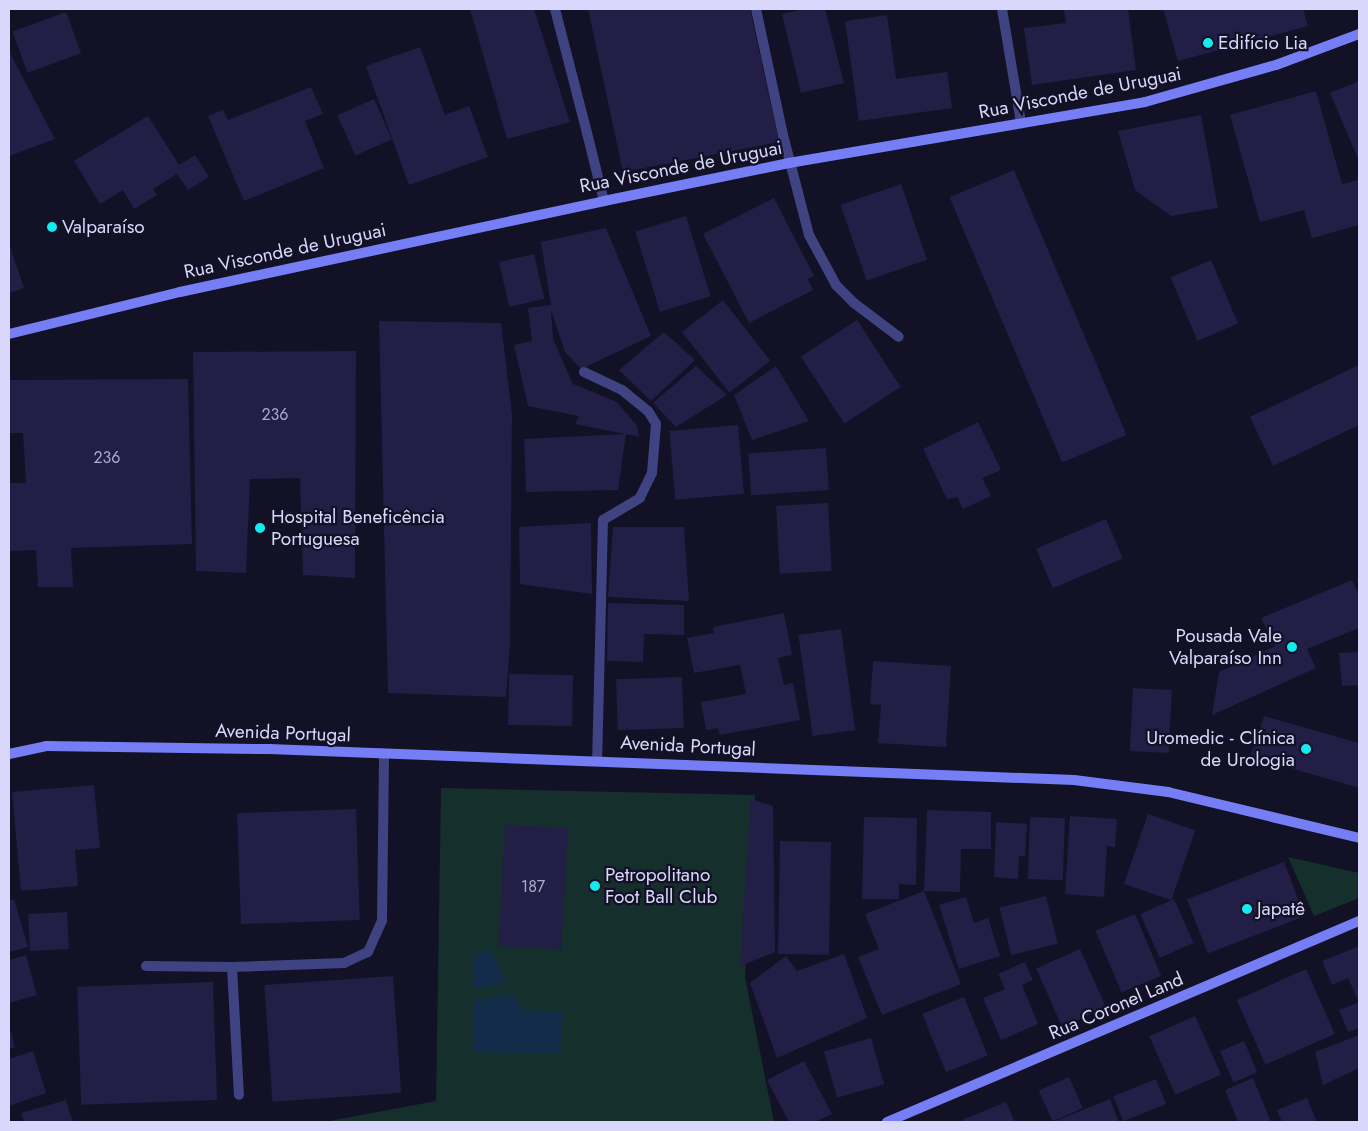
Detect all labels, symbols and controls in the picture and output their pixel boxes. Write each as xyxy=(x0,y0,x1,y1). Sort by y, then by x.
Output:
place label: Edifício Lia xyxy=(1218,32,1307,54)
marker: Edifício Lia xyxy=(1202,37,1214,49)
street label: Rua Visconde de Uruguai xyxy=(977,62,1183,124)
street label: Rua Visconde de Uruguai xyxy=(578,136,784,198)
place label: Valparaíso xyxy=(62,216,145,238)
street label: Rua Visconde de Uruguai xyxy=(182,218,388,284)
marker: Valparaíso xyxy=(46,221,58,233)
house number: 236 xyxy=(261,405,289,425)
house number: 236 xyxy=(93,448,121,468)
place label: Hospital Beneficência Portuguesa xyxy=(271,506,445,550)
marker: Hospital Beneficência Portuguesa xyxy=(253,521,267,535)
place label: Pousada Vale Valparaíso Inn xyxy=(1169,625,1282,669)
marker: Pousada Vale Valparaíso Inn xyxy=(1286,641,1298,653)
street label: Avenida Portugal xyxy=(215,719,351,747)
place label: Uromedic - Clínica de Urologia xyxy=(1146,727,1295,771)
street label: Avenida Portugal xyxy=(620,731,756,761)
marker: Uromedic - Clínica de Urologia xyxy=(1299,742,1313,756)
place label: Petropolitano Foot Ball Club xyxy=(605,864,717,908)
house number: 187 xyxy=(521,877,545,897)
marker: Petropolitano Foot Ball Club xyxy=(589,880,601,892)
place label: Japatê xyxy=(1257,898,1305,920)
marker: Japatê xyxy=(1241,903,1253,915)
street label: Rua Coronel Land xyxy=(1045,967,1187,1045)

